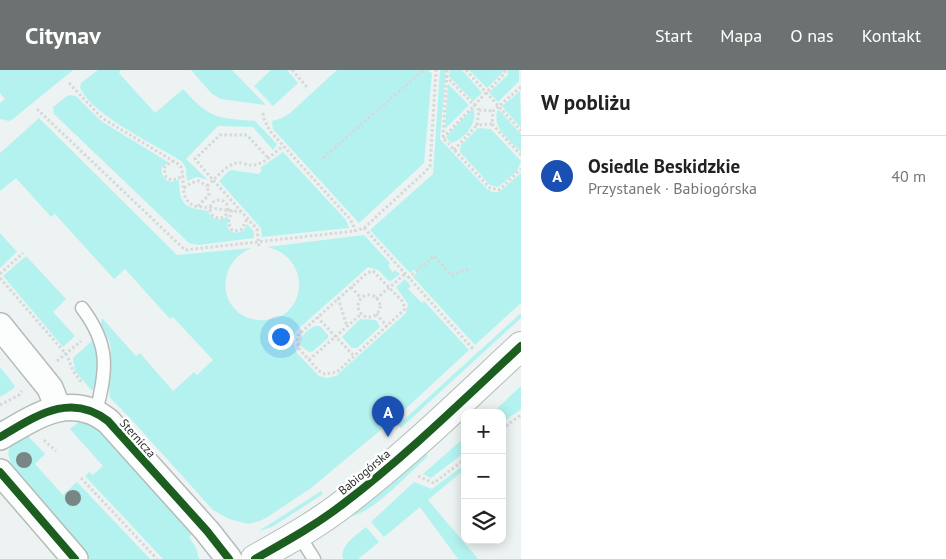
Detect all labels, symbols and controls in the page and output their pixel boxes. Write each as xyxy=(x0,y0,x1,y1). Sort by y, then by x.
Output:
text: Citynav xyxy=(25,20,101,51)
text: Start xyxy=(655,24,692,47)
text: Mapa xyxy=(720,24,762,47)
text: O nas xyxy=(790,24,834,47)
text: Kontakt xyxy=(862,24,921,47)
text: W pobliżu xyxy=(541,89,630,116)
text: Osiedle Beskidzkie xyxy=(588,154,740,178)
text: A xyxy=(552,166,562,186)
text: 40 m xyxy=(891,166,926,186)
text: Przystanek · Babiogórska xyxy=(588,178,757,198)
your location xyxy=(268,324,294,350)
pin: A xyxy=(372,396,404,437)
map controls xyxy=(461,409,506,544)
button: + xyxy=(461,409,506,454)
street label: Sternicza xyxy=(117,416,159,460)
street label: Babiogórska xyxy=(335,446,393,498)
button: − xyxy=(461,454,506,499)
button: layers xyxy=(461,499,506,544)

